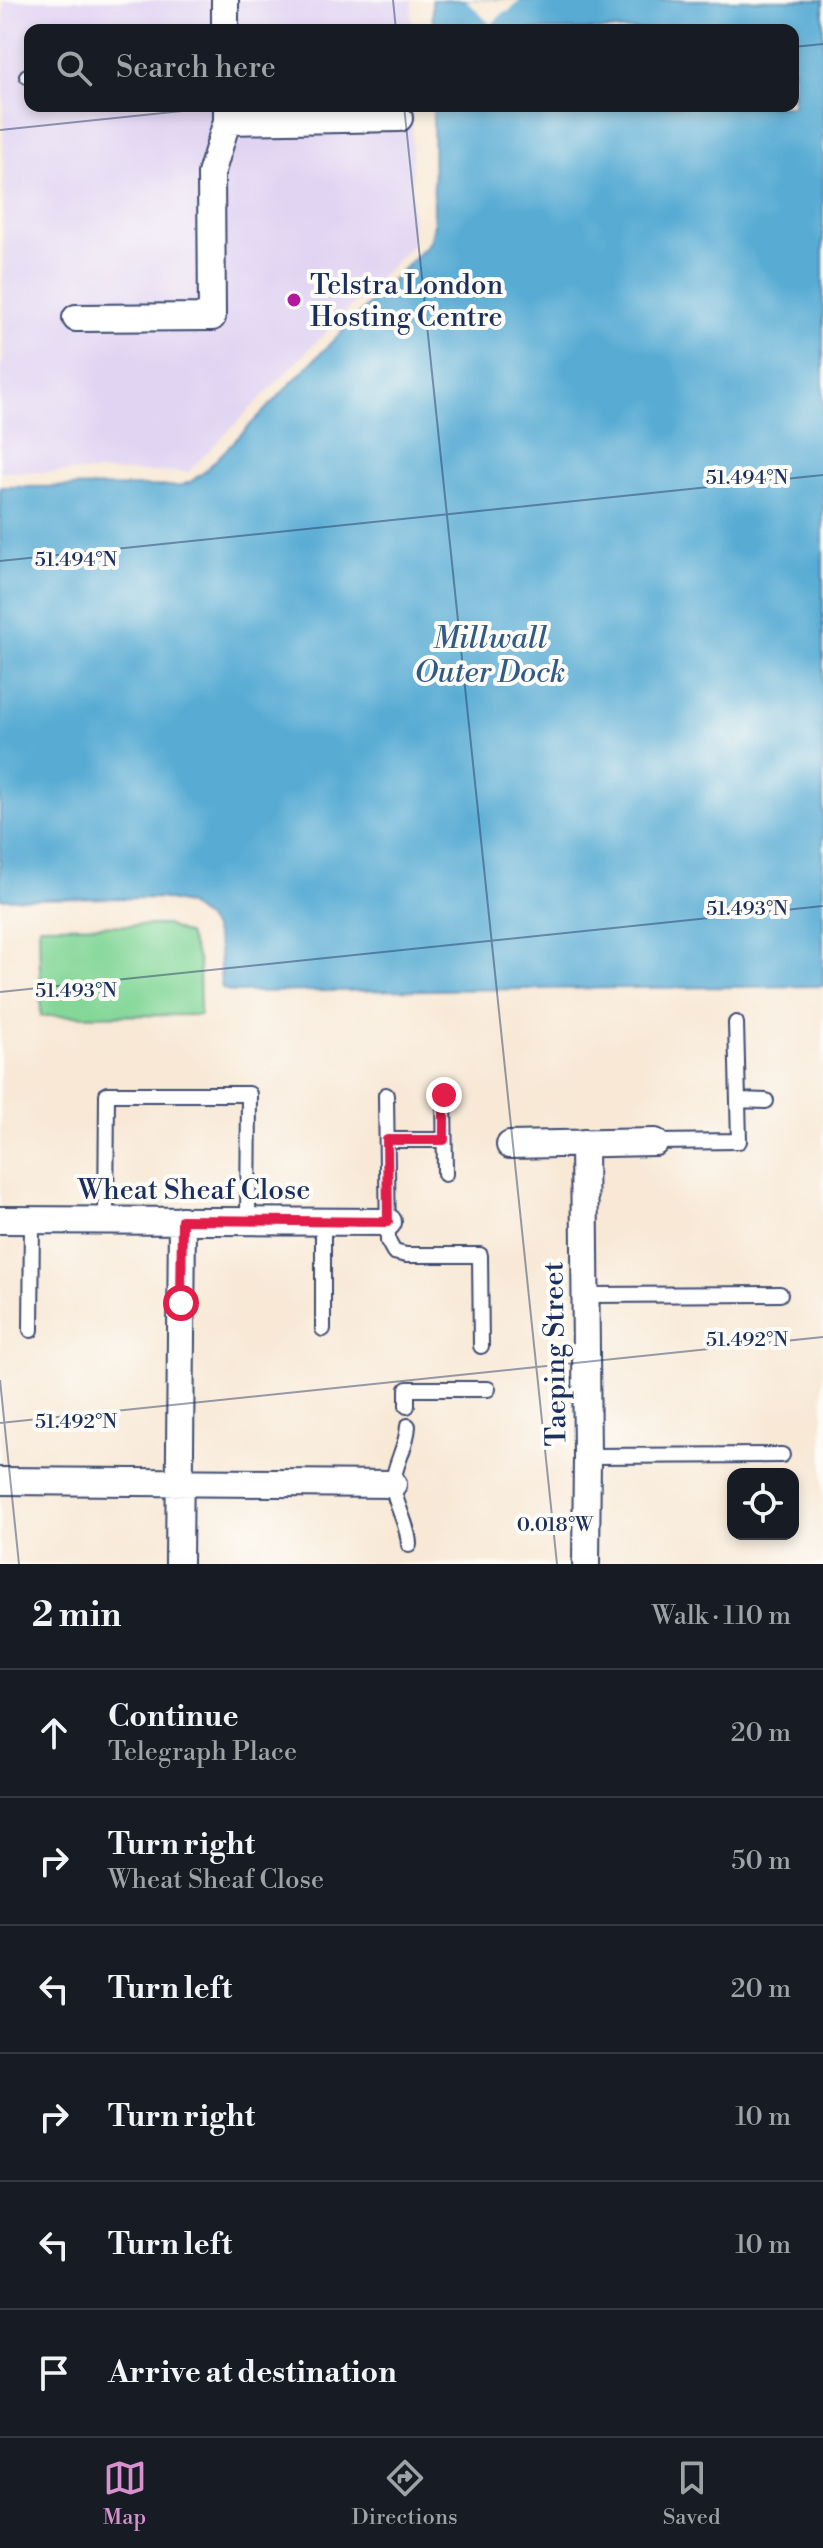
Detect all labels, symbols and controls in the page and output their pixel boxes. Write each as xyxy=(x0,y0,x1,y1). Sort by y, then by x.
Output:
search box xyxy=(24,24,799,112)
icon: search xyxy=(52,46,96,90)
text: Search here xyxy=(116,49,276,87)
place label: Telstra London Hosting Centre xyxy=(310,268,504,335)
marker: Telstra London Hosting Centre xyxy=(285,291,303,309)
text: 51.494°N xyxy=(706,466,788,491)
text: 51.494°N xyxy=(35,548,117,573)
water label: Millwall Outer Dock xyxy=(414,620,566,692)
text: 51.493°N xyxy=(706,897,788,922)
text: 51.493°N xyxy=(35,979,117,1004)
route end xyxy=(426,1077,462,1113)
street label: Wheat Sheaf Close xyxy=(77,1173,310,1208)
street label: Taeping Street xyxy=(536,1261,575,1447)
route start xyxy=(163,1285,199,1321)
text: 51.492°N xyxy=(706,1328,788,1353)
text: 51.492°N xyxy=(35,1410,117,1435)
map controls xyxy=(727,1468,799,1540)
button: locate xyxy=(727,1468,799,1540)
text: 0.018°W xyxy=(517,1513,594,1538)
text: 2 min xyxy=(32,1595,121,1637)
text: Walk · 110 m xyxy=(652,1600,791,1632)
text: Continue xyxy=(108,1698,239,1736)
icon: ahead xyxy=(32,1711,76,1755)
text: 20 m xyxy=(731,1717,791,1749)
text: Telegraph Place xyxy=(108,1736,297,1768)
text: Turn right xyxy=(108,1826,255,1864)
icon: right xyxy=(32,1839,76,1883)
text: 50 m xyxy=(731,1845,791,1877)
text: Wheat Sheaf Close xyxy=(108,1864,324,1896)
icon: left xyxy=(32,1967,76,2011)
text: Turn left xyxy=(108,1970,232,2008)
text: 20 m xyxy=(731,1973,791,2005)
icon: right xyxy=(32,2095,76,2139)
text: Turn right xyxy=(108,2098,255,2136)
text: 10 m xyxy=(735,2101,791,2133)
icon: left xyxy=(32,2223,76,2267)
text: Turn left xyxy=(108,2226,232,2264)
text: 10 m xyxy=(735,2229,791,2261)
icon: arrive xyxy=(32,2351,76,2395)
text: Arrive at destination xyxy=(108,2354,397,2392)
tab: Map xyxy=(103,2456,147,2531)
tab: Directions xyxy=(352,2456,458,2531)
tab: Saved xyxy=(663,2456,720,2531)

